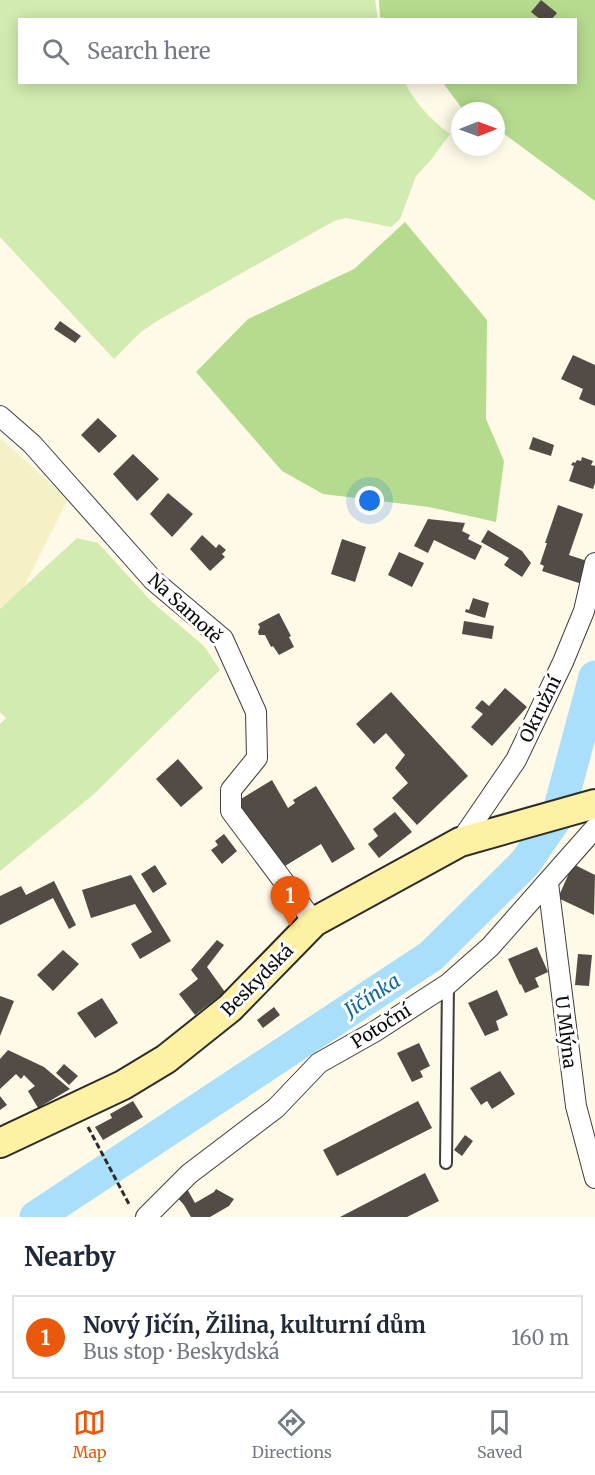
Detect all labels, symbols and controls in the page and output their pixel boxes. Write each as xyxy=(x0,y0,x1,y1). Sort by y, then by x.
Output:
search box xyxy=(18,18,577,84)
icon: search xyxy=(39,35,72,68)
text: Search here xyxy=(87,37,210,65)
north arrow xyxy=(451,102,505,156)
your location xyxy=(355,486,384,515)
street label: Na Samotě xyxy=(143,568,227,648)
street label: Okružní xyxy=(514,671,566,746)
pin: 1 xyxy=(270,876,310,926)
street label: Beskydská xyxy=(216,939,298,1021)
water label: Jičínka xyxy=(338,968,405,1023)
street label: U Mlýna xyxy=(550,994,582,1070)
street label: Potoční xyxy=(347,998,416,1053)
text: Nearby xyxy=(24,1240,116,1273)
text: Nový Jičín, Žilina, kulturní dům xyxy=(83,1311,426,1339)
text: 1 xyxy=(41,1325,50,1350)
text: 160 m xyxy=(511,1325,569,1350)
text: Bus stop · Beskydská xyxy=(83,1339,280,1364)
tab: Map xyxy=(73,1406,107,1462)
tab: Directions xyxy=(252,1406,332,1462)
tab: Saved xyxy=(477,1406,522,1462)

